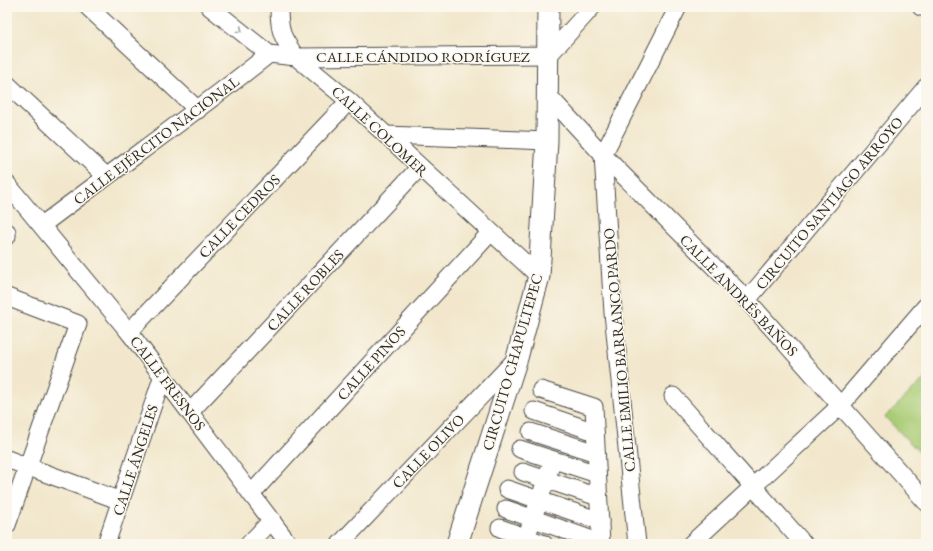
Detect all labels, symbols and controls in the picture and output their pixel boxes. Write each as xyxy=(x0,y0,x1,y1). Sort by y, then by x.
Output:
one-way arrow xyxy=(235,26,242,33)
street label: CALLE CÁNDIDO RODRÍGUEZ xyxy=(316,47,530,66)
street label: CALLE EJÉRCITO NACIONAL xyxy=(69,71,243,209)
street label: CALLE COLOMER xyxy=(328,81,432,181)
street label: CIRCUITO SANTIAGO ARROYO xyxy=(751,113,907,293)
street label: CALLE CEDROS xyxy=(194,170,284,262)
street label: CALLE EMILIO BARRANCO PARDO xyxy=(599,227,639,473)
street label: CALLE ANDRÉS BAÑOS xyxy=(676,230,802,360)
street label: CALLE ROBLES xyxy=(262,245,348,335)
street label: CIRCUITO CHAPULTEPEC xyxy=(478,271,546,453)
street label: CALLE PINOS xyxy=(333,322,409,404)
street label: CALLE FRESNOS xyxy=(126,332,210,434)
street label: CALLE ÁNGELES xyxy=(108,402,162,518)
street label: CALLE OLIVO xyxy=(388,410,468,492)

